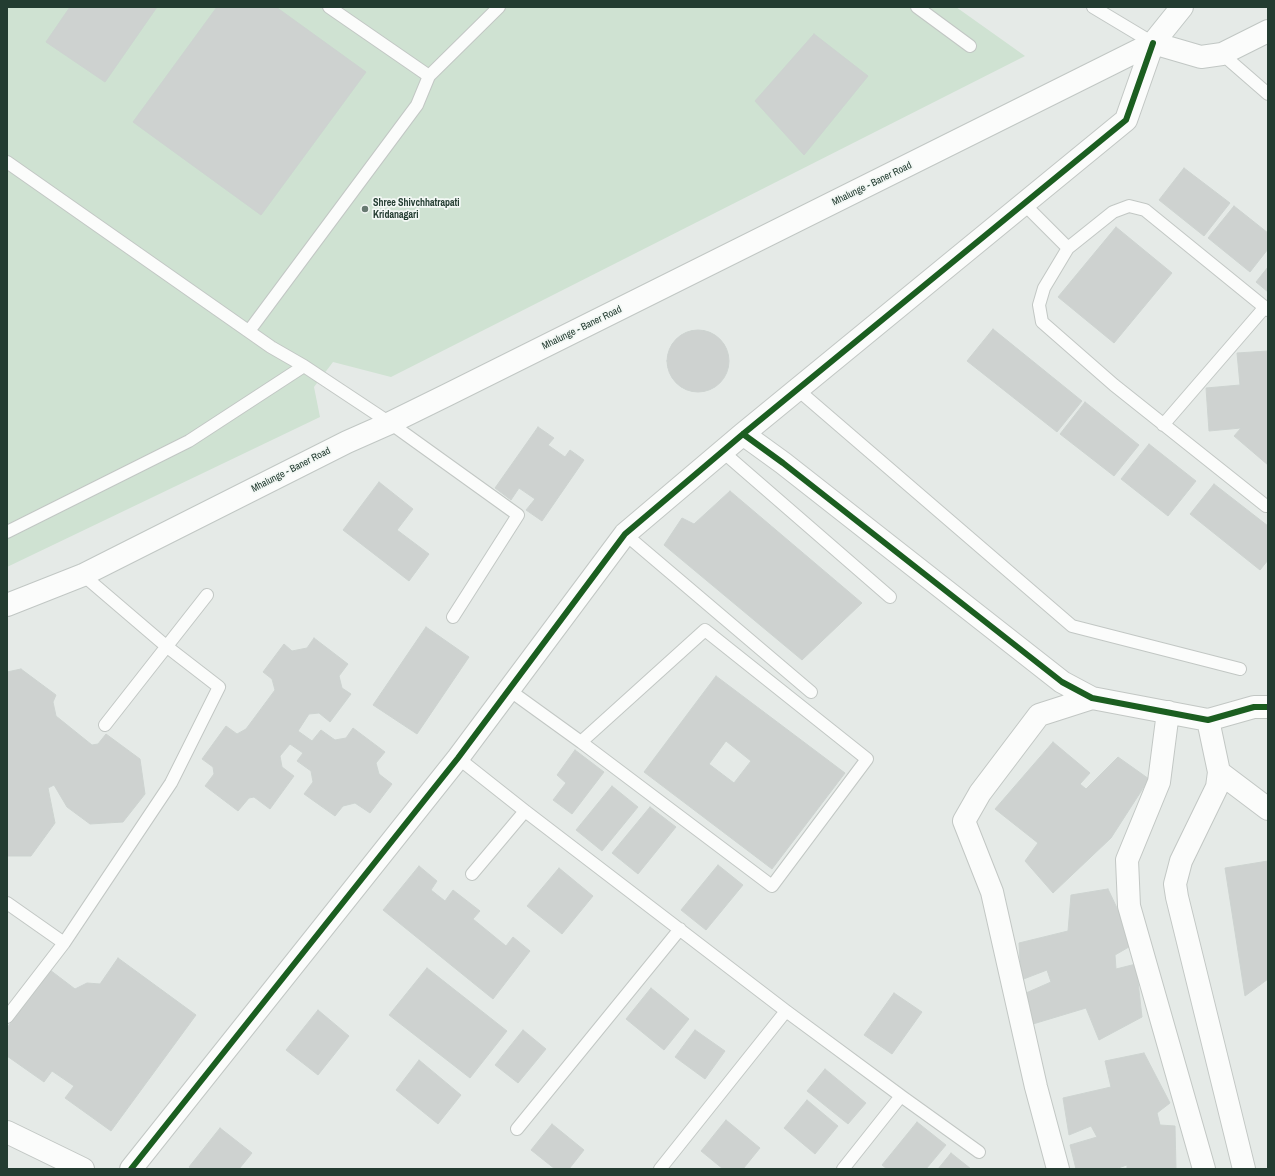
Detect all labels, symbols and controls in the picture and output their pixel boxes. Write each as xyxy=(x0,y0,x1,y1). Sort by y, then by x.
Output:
street label: Mhalunge - Baner Road xyxy=(830,160,914,208)
place label: Shree Shivchhatrapati Kridanagari xyxy=(373,197,460,220)
marker: Shree Shivchhatrapati Kridanagari xyxy=(360,204,370,214)
street label: Mhalunge - Baner Road xyxy=(540,304,624,352)
street label: Mhalunge - Baner Road xyxy=(249,445,333,495)

